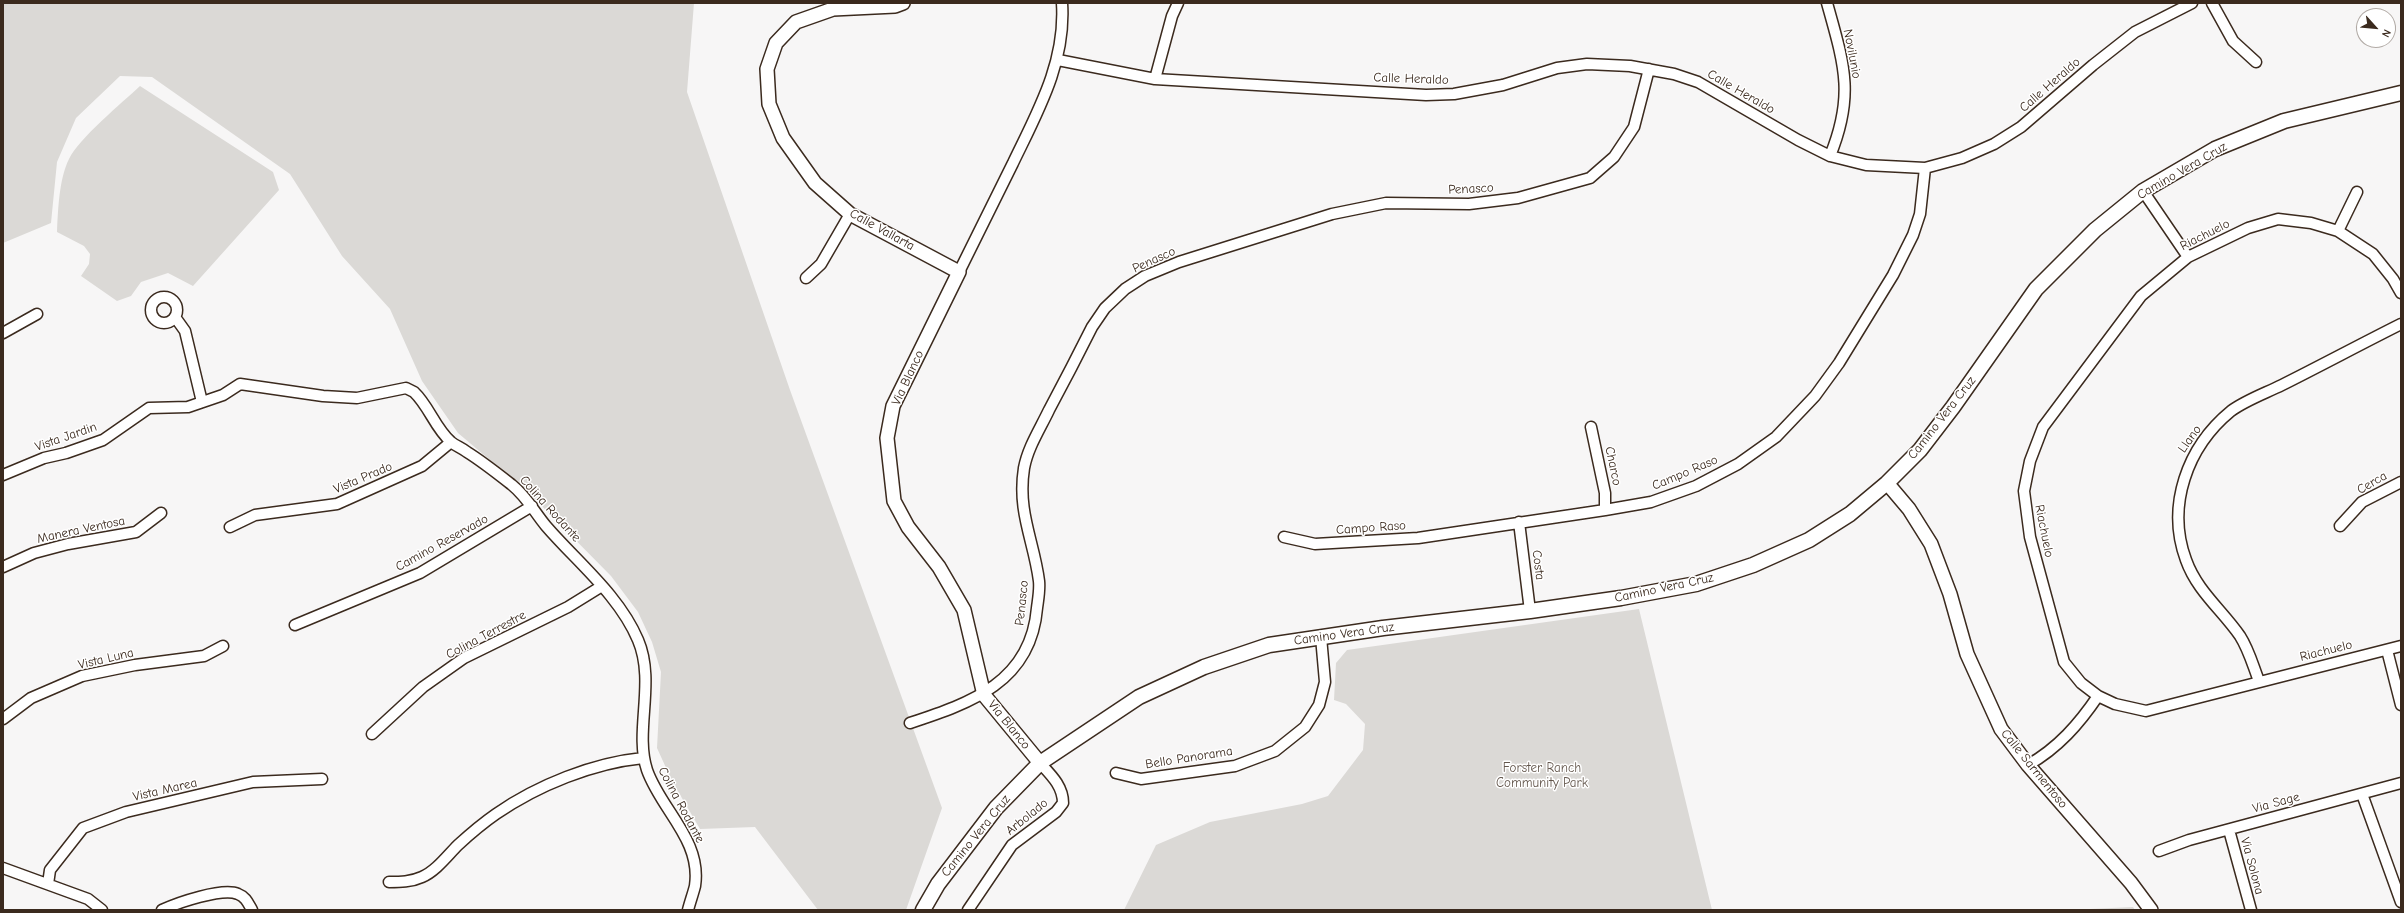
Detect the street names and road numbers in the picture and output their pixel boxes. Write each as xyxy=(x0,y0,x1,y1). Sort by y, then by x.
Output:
street label: Novilunio xyxy=(1840,28,1864,80)
street label: Calle Heraldo xyxy=(2016,54,2084,116)
street label: Calle Heraldo xyxy=(1704,66,1778,118)
street label: Calle Heraldo xyxy=(1373,70,1449,88)
street label: Camino Vera Cruz xyxy=(2134,139,2230,203)
street label: Penasco xyxy=(1448,180,1494,198)
street label: Calle Vallarta xyxy=(847,206,917,254)
street label: Riachuelo xyxy=(2178,216,2232,254)
street label: Penasco xyxy=(1130,244,1178,276)
street label: Via Blanco xyxy=(888,348,928,408)
street label: Camino Vera Cruz xyxy=(1905,373,1979,463)
street label: Vista Jardin xyxy=(33,419,99,455)
street label: Llano xyxy=(2175,422,2205,456)
street label: Charco xyxy=(1601,445,1625,487)
street label: Campo Raso xyxy=(1650,452,1720,494)
street label: Vista Prado xyxy=(331,459,395,497)
street label: Cerca xyxy=(2354,468,2390,498)
street label: Colina Rodante xyxy=(516,473,584,545)
street label: Riachuelo xyxy=(2031,503,2057,559)
street label: Camino Reservado xyxy=(393,511,491,575)
street label: Manera Ventosa xyxy=(36,513,126,547)
street label: Campo Raso xyxy=(1335,518,1407,538)
street label: Costa xyxy=(1528,549,1548,581)
street label: Camino Vera Cruz xyxy=(1613,570,1715,606)
street label: Penasco xyxy=(1012,579,1032,627)
street label: Colina Terrestre xyxy=(443,607,529,663)
street label: Camino Vera Cruz xyxy=(1293,619,1395,649)
street label: Riachuelo xyxy=(2298,637,2354,665)
street label: Vista Luna xyxy=(77,645,135,673)
street label: Via Blanco xyxy=(984,697,1034,753)
street label: Calle Sarmentoso xyxy=(1997,726,2071,812)
street label: Bello Panorama xyxy=(1144,743,1234,773)
street label: Colina Rodante xyxy=(654,764,708,846)
street label: Vista Marea xyxy=(131,775,199,805)
street label: Via Sage xyxy=(2251,789,2301,817)
street label: Camino Vera Cruz xyxy=(938,792,1014,880)
street label: Arbolado xyxy=(1003,795,1051,839)
street label: Via Solona xyxy=(2237,836,2267,896)

